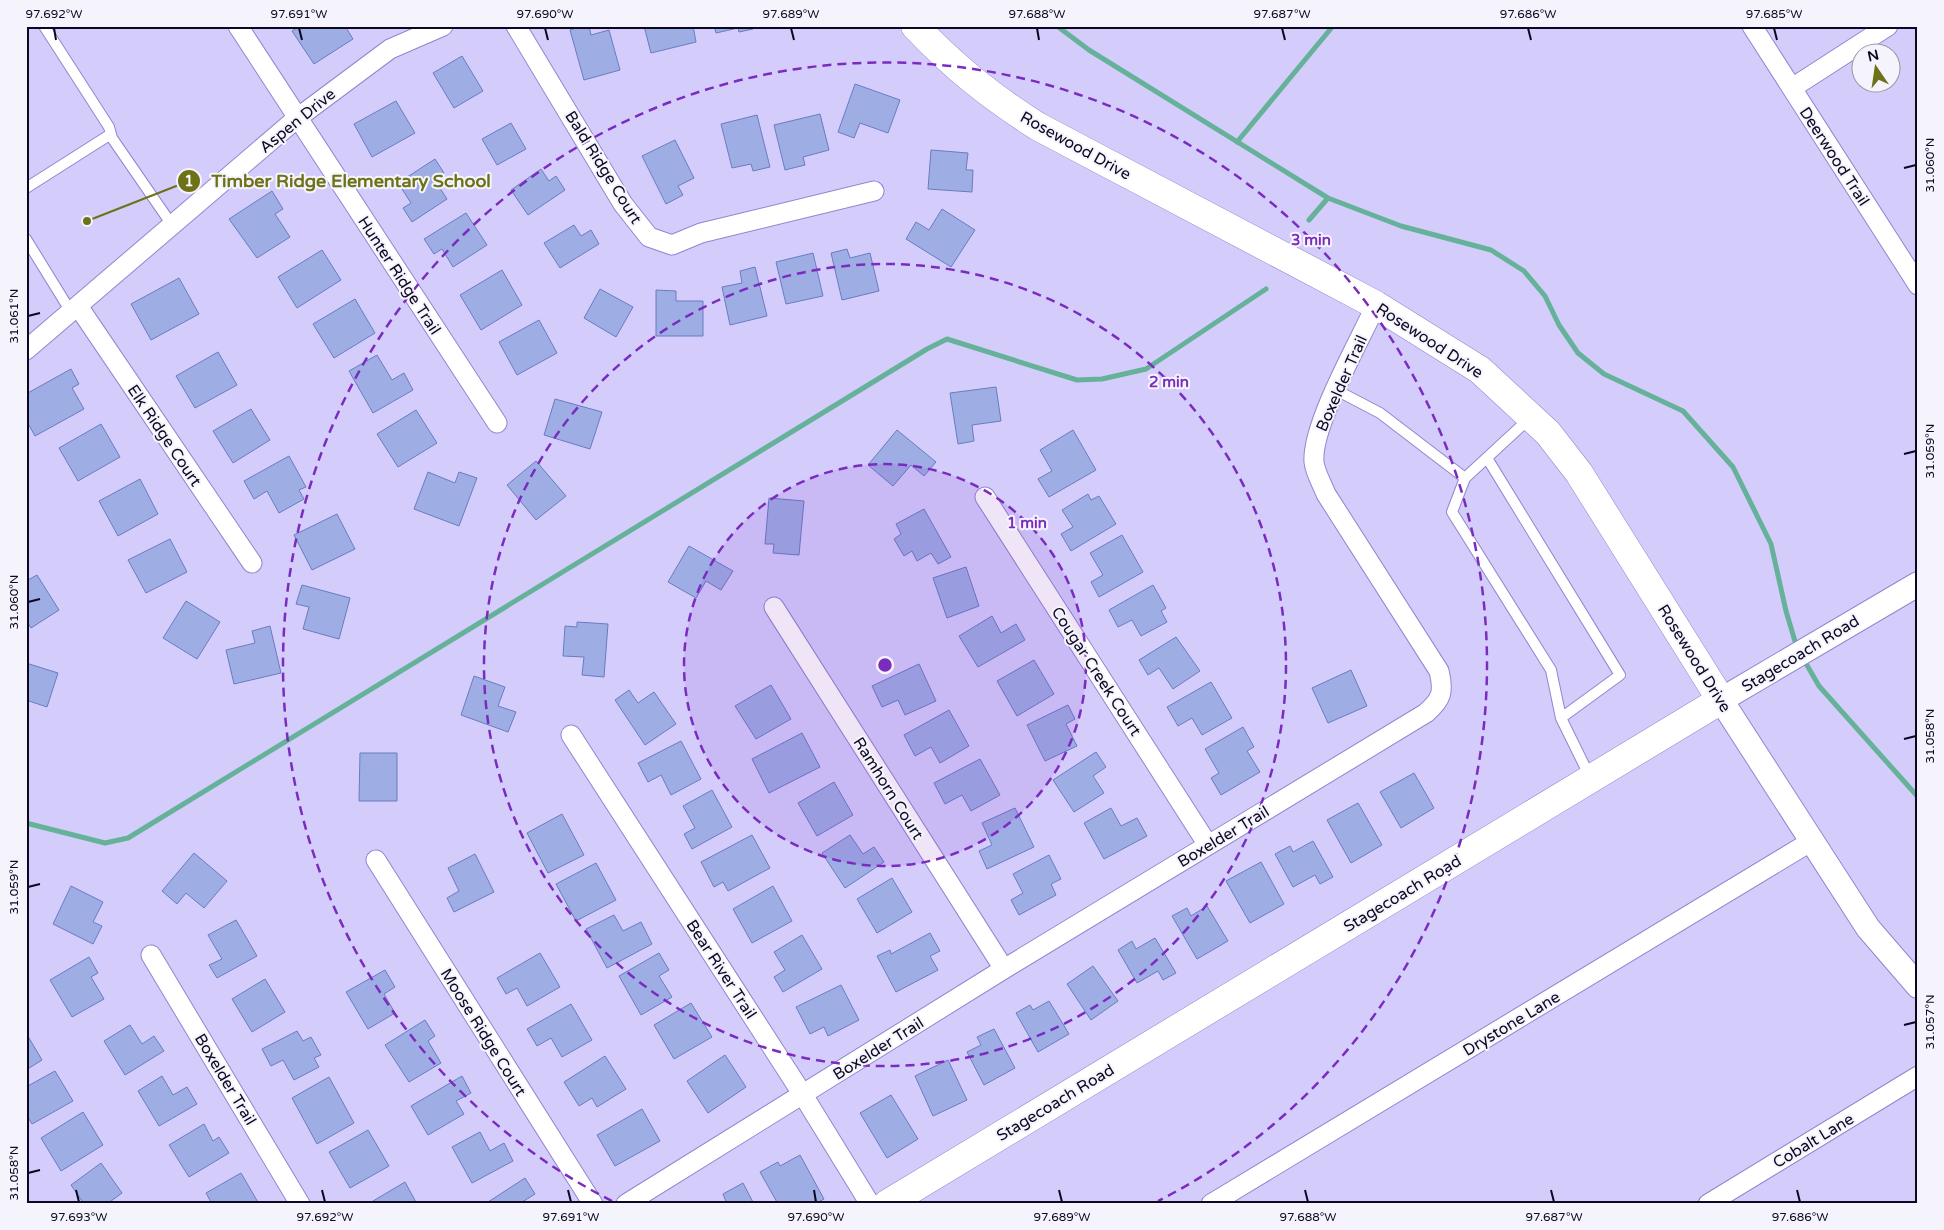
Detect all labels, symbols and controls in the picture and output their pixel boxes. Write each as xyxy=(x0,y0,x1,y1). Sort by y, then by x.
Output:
text: 97.692°W xyxy=(26,7,82,21)
text: 97.691°W xyxy=(271,7,327,21)
text: 97.690°W xyxy=(517,7,573,21)
text: 97.689°W xyxy=(763,7,819,21)
text: 97.688°W xyxy=(1009,7,1065,21)
text: 97.687°W xyxy=(1253,7,1311,21)
text: 97.686°W xyxy=(1500,7,1556,21)
text: 97.685°W xyxy=(1746,7,1802,21)
north arrow xyxy=(1852,42,1902,92)
text: N xyxy=(1866,46,1881,65)
street label: Aspen Drive xyxy=(256,84,340,158)
street label: Deerwood Trail xyxy=(1795,103,1874,210)
street label: Bald Ridge Court xyxy=(560,107,646,228)
street label: Rosewood Drive xyxy=(1017,107,1134,185)
text: 31.060°N xyxy=(1923,138,1937,192)
callout: Timber Ridge Elementary School xyxy=(177,164,501,197)
text: Timber Ridge Elementary School xyxy=(210,170,491,192)
text: 1 xyxy=(184,172,194,190)
street label: Hunter Ridge Trail xyxy=(353,213,445,339)
text: 3 min xyxy=(1291,231,1331,249)
text: 31.061°N xyxy=(7,289,21,343)
street label: Rosewood Drive xyxy=(1372,299,1487,383)
street label: Boxelder Trail xyxy=(1312,332,1372,435)
text: 2 min xyxy=(1149,373,1189,391)
street label: Elk Ridge Court xyxy=(123,381,206,490)
text: 31.059°N xyxy=(1923,424,1937,478)
text: 1 min xyxy=(1007,514,1047,532)
text: 31.060°N xyxy=(7,575,21,629)
street label: Rosewood Drive xyxy=(1653,601,1735,716)
street label: Cougar Creek Court xyxy=(1047,603,1145,740)
street label: Stagecoach Road xyxy=(1738,611,1863,697)
centre of rings xyxy=(876,656,894,674)
text: 31.058°N xyxy=(1923,709,1937,763)
street label: Ramhorn Court xyxy=(849,734,928,844)
street label: Boxelder Trail xyxy=(1174,802,1273,872)
street label: Stagecoach Road xyxy=(1340,851,1465,937)
text: 31.059°N xyxy=(7,860,21,914)
street label: Bear River Trail xyxy=(682,916,761,1023)
street label: Moose Ridge Court xyxy=(436,965,531,1100)
street label: Drystone Lane xyxy=(1459,987,1564,1061)
text: 31.057°N xyxy=(1923,994,1937,1050)
street label: Boxelder Trail xyxy=(829,1013,928,1085)
street label: Boxelder Trail xyxy=(190,1030,260,1129)
street label: Stagecoach Road xyxy=(993,1060,1118,1146)
street label: Cobalt Lane xyxy=(1769,1109,1858,1173)
text: 31.058°N xyxy=(7,1146,21,1200)
text: 97.693°W xyxy=(51,1210,107,1224)
text: 97.692°W xyxy=(297,1210,353,1224)
text: 97.691°W xyxy=(543,1210,599,1224)
text: 97.690°W xyxy=(788,1210,844,1224)
text: 97.689°W xyxy=(1034,1210,1090,1224)
text: 97.688°W xyxy=(1280,1210,1336,1224)
text: 97.687°W xyxy=(1525,1210,1583,1224)
text: 97.686°W xyxy=(1772,1210,1828,1224)

